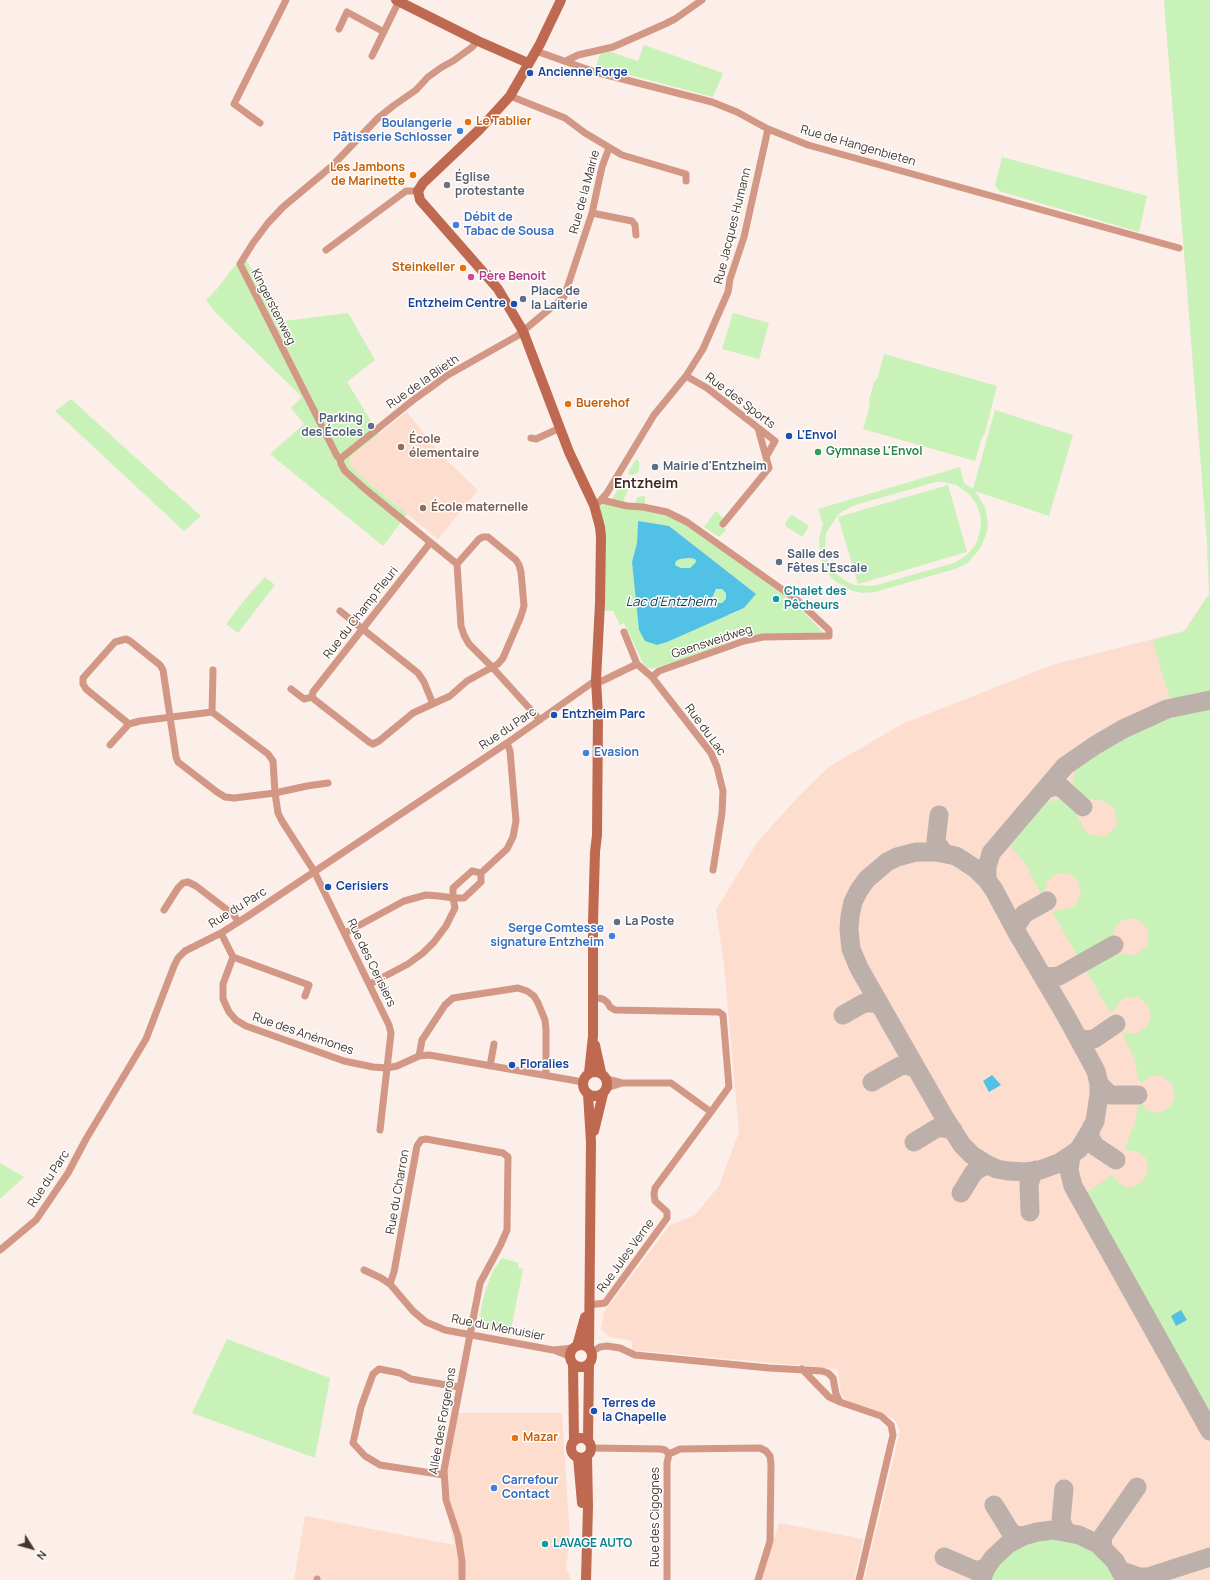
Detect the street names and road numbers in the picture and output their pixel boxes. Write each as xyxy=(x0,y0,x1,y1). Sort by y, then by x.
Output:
street label: Rue de Hangenbieten xyxy=(799,123,917,169)
street label: Rue de la Mairie xyxy=(567,149,603,235)
street label: Rue Jacques Humann xyxy=(712,166,754,286)
street label: Kingerstenweg xyxy=(248,267,298,347)
street label: Rue de la Blieth xyxy=(384,352,462,412)
street label: Rue des Sports xyxy=(702,370,778,432)
street label: Rue du Champ Fleuri xyxy=(321,564,401,662)
street label: Gaensweidweg xyxy=(670,622,754,662)
street label: Rue du Lac xyxy=(681,701,729,759)
street label: Rue du Parc xyxy=(477,705,539,753)
street label: Rue du Parc xyxy=(207,885,269,931)
street label: Rue des Cerisiers xyxy=(343,917,399,1009)
street label: Rue des Anémones xyxy=(250,1010,356,1058)
street label: Rue du Parc xyxy=(25,1148,73,1210)
street label: Rue du Charron xyxy=(383,1148,413,1236)
street label: Rue Jules Verne xyxy=(595,1216,657,1296)
street label: Rue du Menuisier xyxy=(450,1312,546,1344)
street label: Allée des Forgerons xyxy=(427,1366,459,1476)
street label: Rue des Cigognes xyxy=(649,1467,663,1567)

